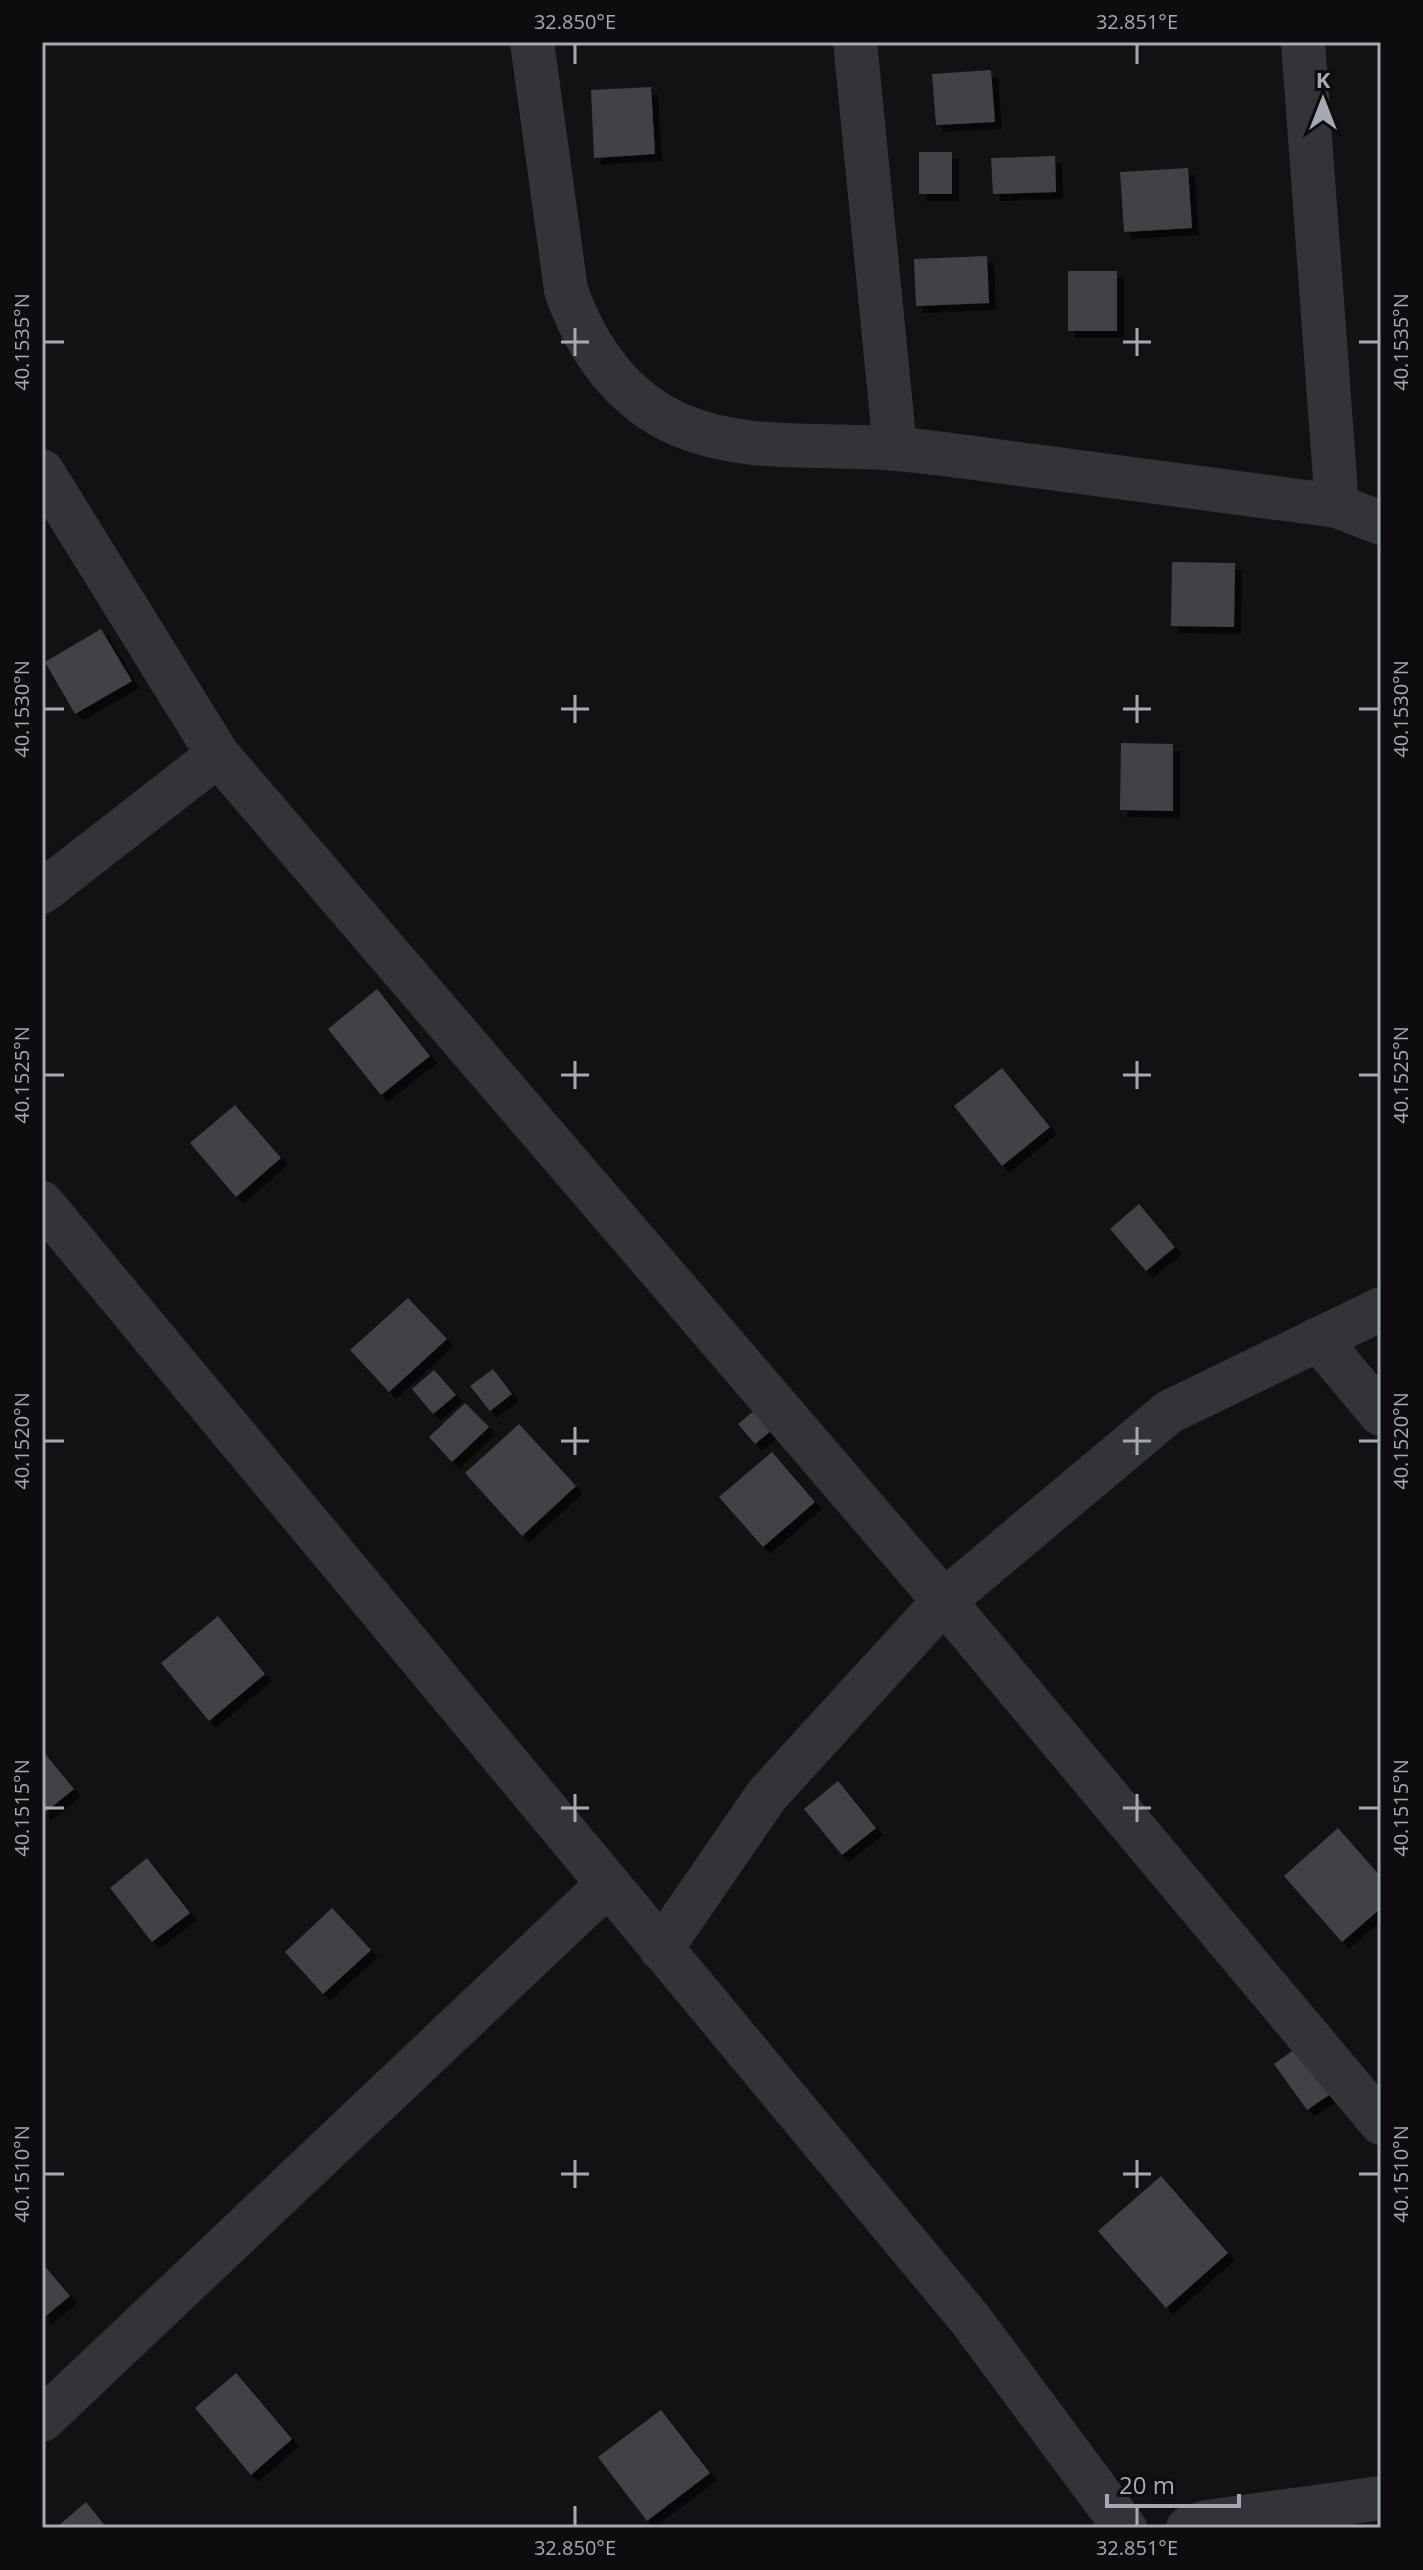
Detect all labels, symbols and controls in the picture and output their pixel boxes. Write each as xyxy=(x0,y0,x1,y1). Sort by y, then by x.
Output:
text: 32.850°E xyxy=(534,8,616,35)
text: 32.851°E xyxy=(1096,8,1178,35)
north arrow xyxy=(1283,60,1363,140)
text: K xyxy=(1316,64,1331,94)
text: 40.1535°N xyxy=(8,293,35,391)
text: 40.1535°N xyxy=(1387,293,1414,391)
text: 40.1530°N xyxy=(8,660,35,758)
text: 40.1530°N xyxy=(1387,660,1414,758)
text: 40.1525°N xyxy=(8,1026,35,1124)
text: 40.1525°N xyxy=(1387,1026,1414,1124)
text: 40.1520°N xyxy=(8,1392,35,1490)
text: 40.1520°N xyxy=(1387,1392,1414,1490)
text: 40.1515°N xyxy=(8,1759,35,1857)
text: 40.1515°N xyxy=(1387,1759,1414,1857)
text: 40.1510°N xyxy=(8,2125,35,2223)
text: 40.1510°N xyxy=(1387,2125,1414,2223)
scale bar xyxy=(1107,2458,1239,2508)
text: 20 m xyxy=(1119,2468,1175,2501)
text: 32.850°E xyxy=(534,2534,616,2561)
text: 32.851°E xyxy=(1096,2534,1178,2561)

